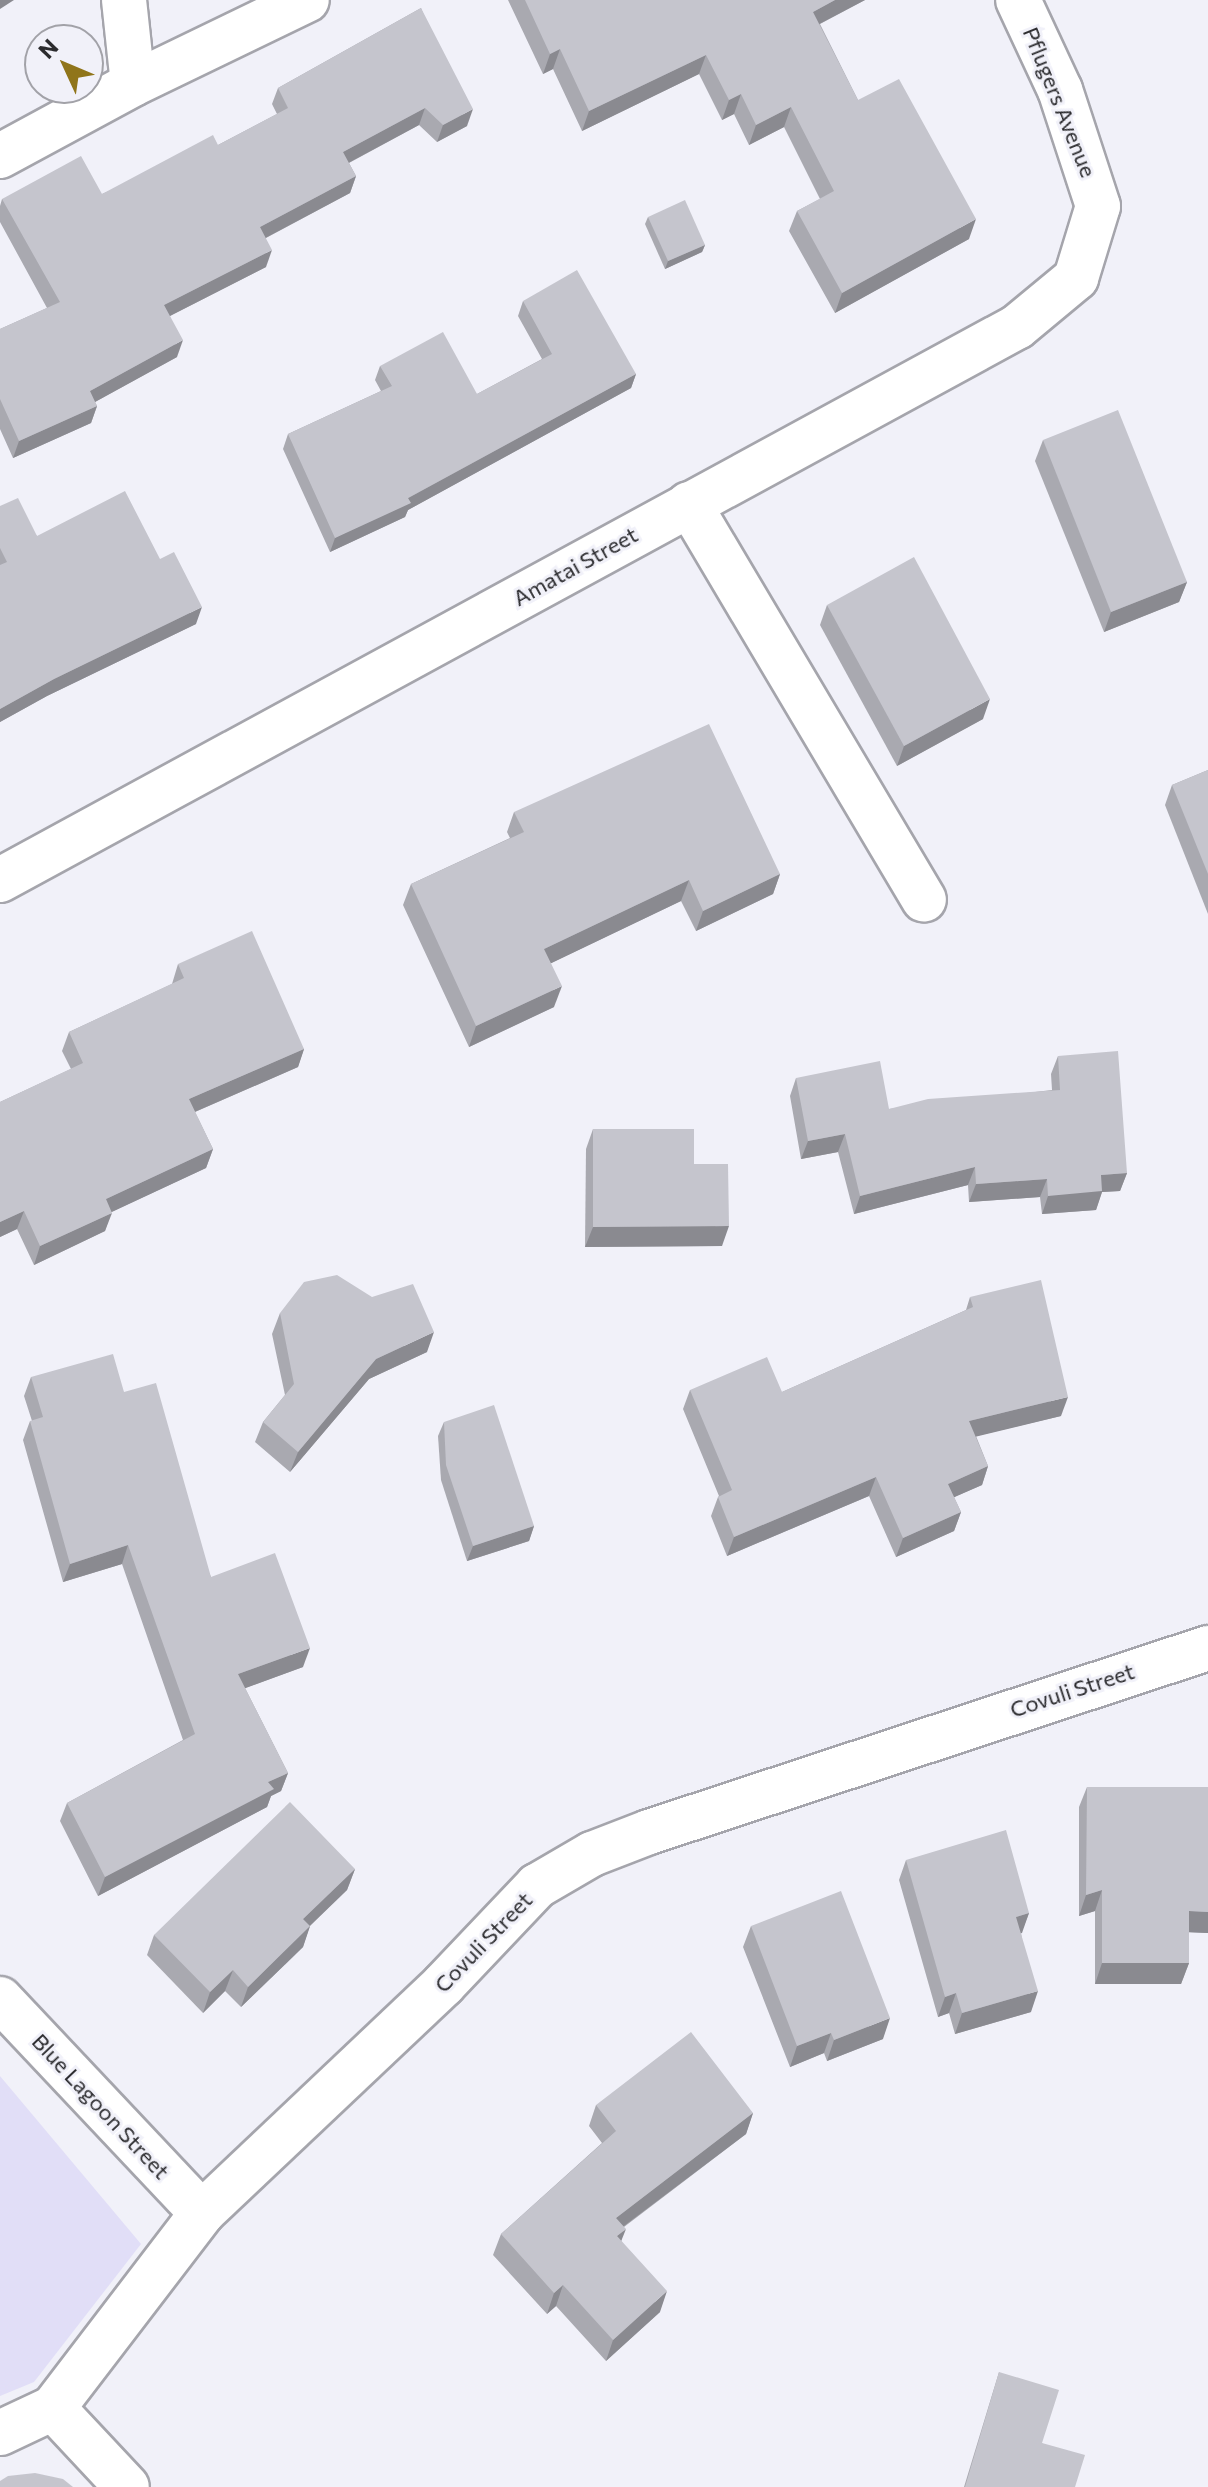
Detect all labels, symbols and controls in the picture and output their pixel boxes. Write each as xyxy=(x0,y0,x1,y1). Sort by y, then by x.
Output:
street label: Pflugers Avenue xyxy=(1018,23,1102,181)
north arrow xyxy=(24,24,104,104)
text: N xyxy=(32,33,63,64)
street label: Amatai Street xyxy=(508,521,642,611)
street label: Covuli Street xyxy=(1007,1658,1137,1722)
street label: Covuli Street xyxy=(429,1886,537,1998)
street label: Blue Lagoon Street xyxy=(27,2028,175,2184)

